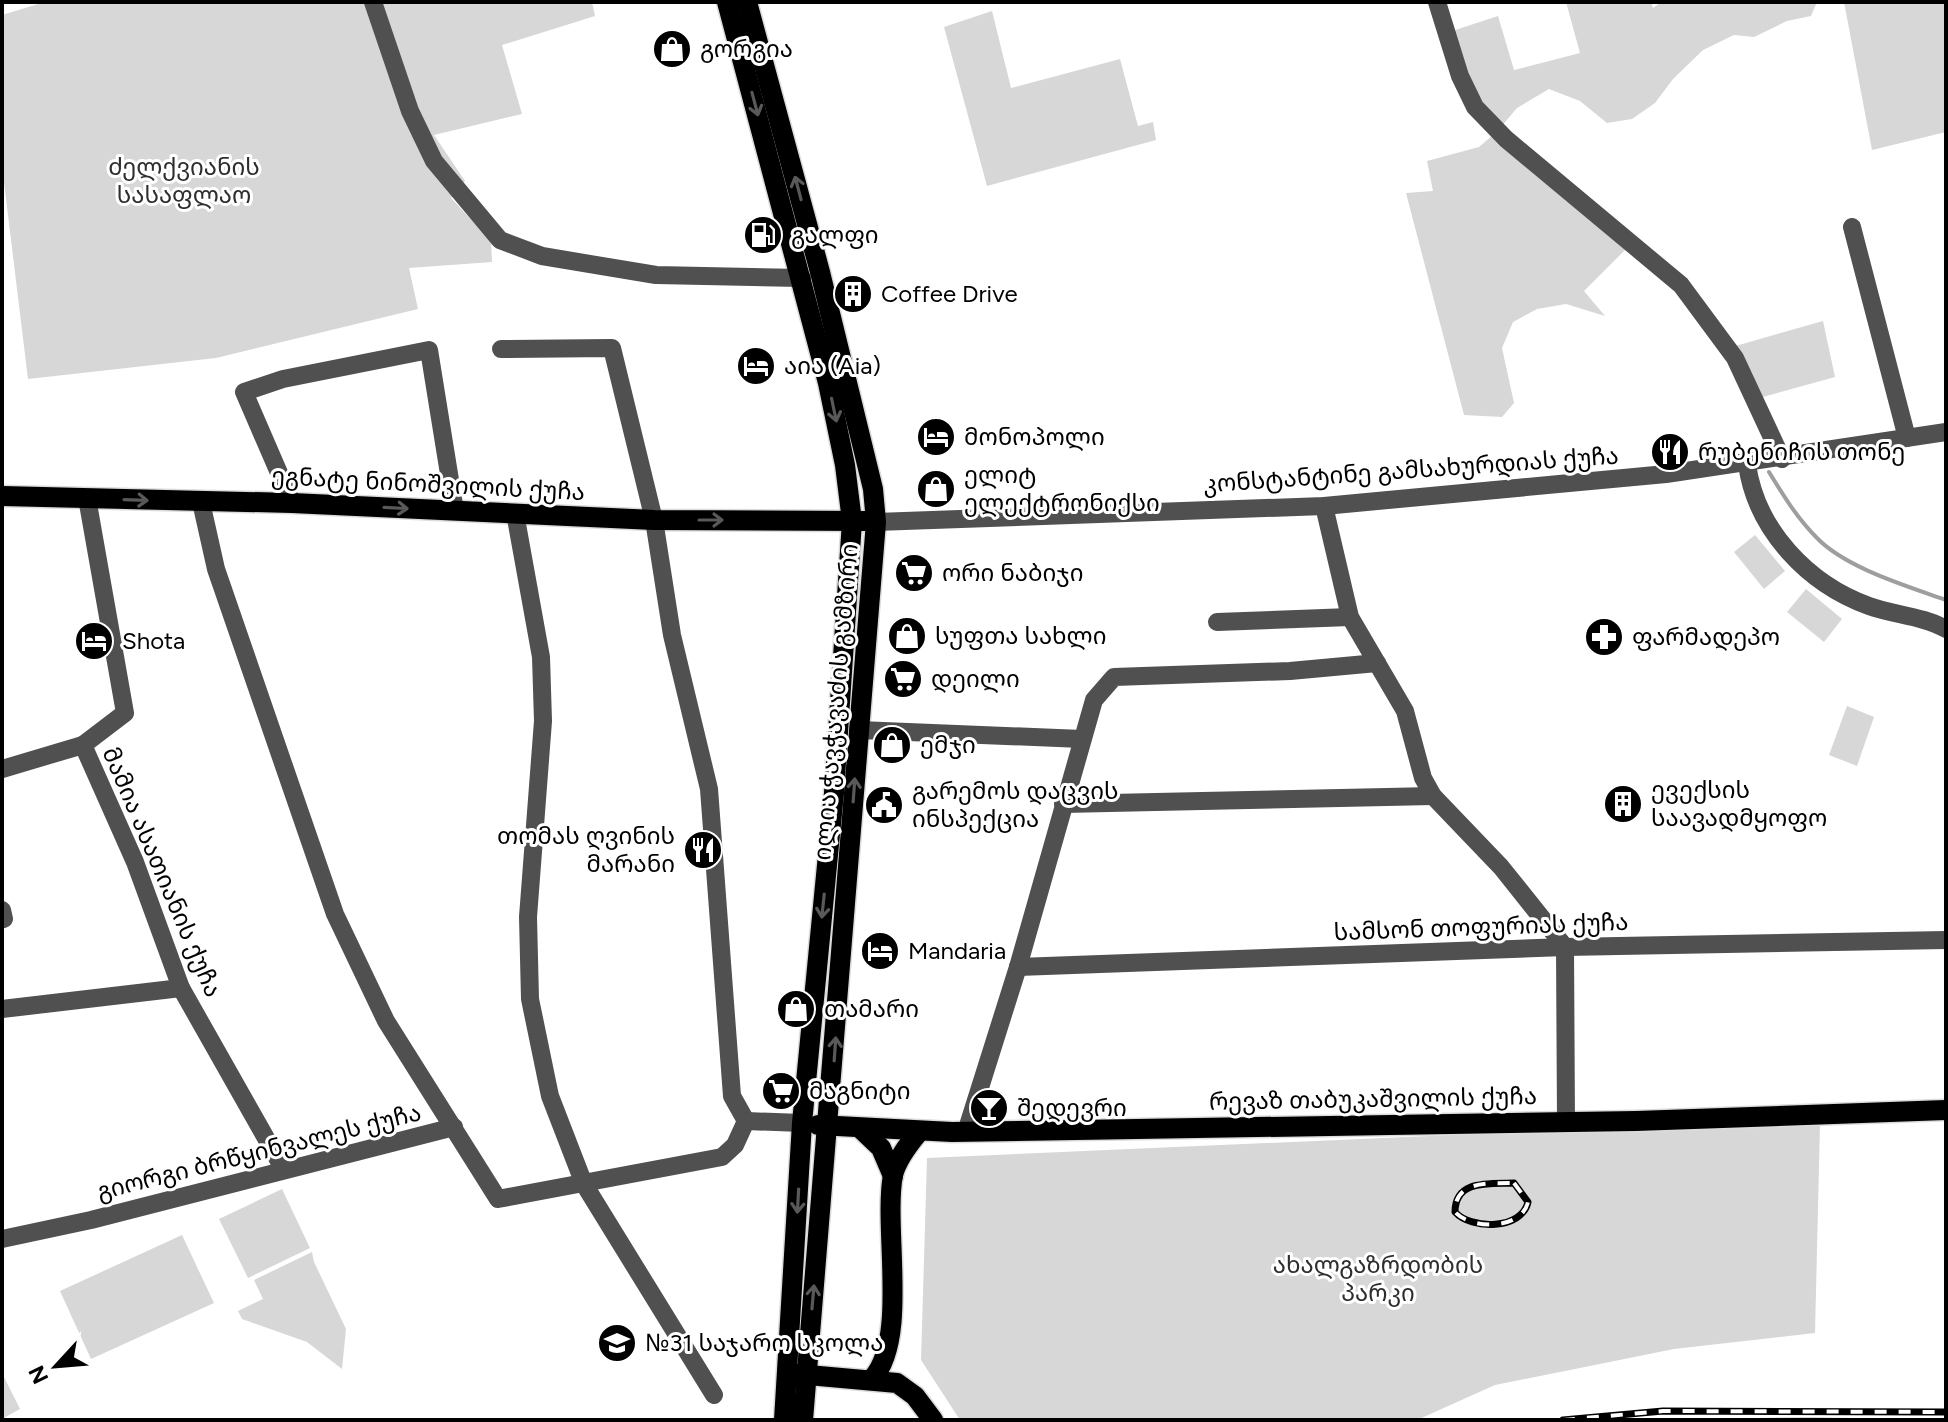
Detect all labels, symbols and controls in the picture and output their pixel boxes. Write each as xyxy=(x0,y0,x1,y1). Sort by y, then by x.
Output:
shop icon: გორგია xyxy=(651,28,693,70)
place label: გორგია xyxy=(700,34,793,63)
one-way arrow xyxy=(748,91,763,117)
park label: ძელქვიანის სასაფლაო xyxy=(108,152,260,209)
one-way arrow xyxy=(789,175,804,201)
fuel station icon: გალფი xyxy=(742,214,784,256)
place label: გალფი xyxy=(791,220,879,249)
building icon: Coffee Drive xyxy=(832,273,874,315)
place label: Coffee Drive xyxy=(881,279,1018,308)
hotel icon: აია (Aia) xyxy=(735,345,777,387)
place label: აია (Aia) xyxy=(784,351,881,380)
one-way arrow xyxy=(827,397,842,422)
hotel icon: მონოპოლი xyxy=(915,416,957,458)
place label: მონოპოლი xyxy=(964,422,1105,451)
restaurant icon: რუბენიჩის თონე xyxy=(1649,431,1691,473)
place label: რუბენიჩის თონე xyxy=(1698,437,1905,466)
street label: კონსტანტინე გამსახურდიას ქუჩა xyxy=(1202,441,1620,498)
place label: ელიტ ელექტრონიქსი xyxy=(964,460,1160,517)
street label: ეგნატე ნინოშვილის ქუჩა xyxy=(270,461,586,506)
shop icon: ელიტ ელექტრონიქსი xyxy=(915,468,957,510)
one-way arrow xyxy=(122,492,149,507)
one-way arrow xyxy=(382,500,409,515)
one-way arrow xyxy=(697,512,724,528)
street label: ილია ჭავჭავაძის გამზირი xyxy=(807,542,864,862)
supermarket icon: ორი ნაბიჯი xyxy=(893,552,935,594)
place label: ორი ნაბიჯი xyxy=(942,558,1083,587)
shop icon: სუფთა სახლი xyxy=(886,615,928,657)
pharmacy icon: ფარმადეპო xyxy=(1583,616,1625,658)
hotel icon: Shota xyxy=(73,620,115,662)
place label: სუფთა სახლი xyxy=(935,621,1107,650)
place label: ფარმადეპო xyxy=(1632,622,1780,651)
place label: Shota xyxy=(122,626,185,655)
supermarket icon: დეილი xyxy=(882,658,924,700)
place label: დეილი xyxy=(931,664,1020,693)
shop icon: ემჯი xyxy=(871,724,913,766)
place label: ემჯი xyxy=(920,730,976,759)
street label: მამია ასათიანის ქუჩა xyxy=(97,742,228,1001)
place label: ევექსის საავადმყოფო xyxy=(1651,775,1827,832)
place label: გარემოს დაცვის ინსპექცია xyxy=(912,776,1119,833)
one-way arrow xyxy=(847,777,862,804)
building icon: ევექსის საავადმყოფო xyxy=(1602,783,1644,825)
public building icon: გარემოს დაცვის ინსპექცია xyxy=(863,784,905,826)
place label: თომას ღვინის მარანი xyxy=(497,821,675,878)
restaurant icon: თომას ღვინის მარანი xyxy=(682,829,724,871)
one-way arrow xyxy=(815,892,830,919)
street label: სამსონ თოფურიას ქუჩა xyxy=(1333,907,1629,946)
hotel icon: Mandaria xyxy=(859,930,901,972)
place label: Mandaria xyxy=(908,936,1006,965)
shop icon: თამარი xyxy=(775,988,817,1030)
place label: თამარი xyxy=(824,994,919,1023)
one-way arrow xyxy=(827,1036,842,1063)
supermarket icon: მაგნიტი xyxy=(760,1070,802,1112)
place label: მაგნიტი xyxy=(809,1076,911,1105)
street label: რევაზ თაბუკაშვილის ქუჩა xyxy=(1209,1081,1537,1116)
bar icon: შედევრი xyxy=(968,1087,1010,1129)
place label: შედევრი xyxy=(1017,1093,1127,1122)
street label: გიორგი ბრწყინვალეს ქუჩა xyxy=(94,1097,424,1206)
one-way arrow xyxy=(790,1187,805,1214)
park label: ახალგაზრდობის პარკი xyxy=(1273,1250,1483,1307)
one-way arrow xyxy=(806,1284,821,1311)
school or university icon: №31 საჯარო სკოლა xyxy=(596,1322,638,1364)
north arrow xyxy=(16,1326,96,1406)
place label: №31 საჯარო სკოლა xyxy=(645,1328,883,1357)
text: N xyxy=(23,1361,54,1388)

